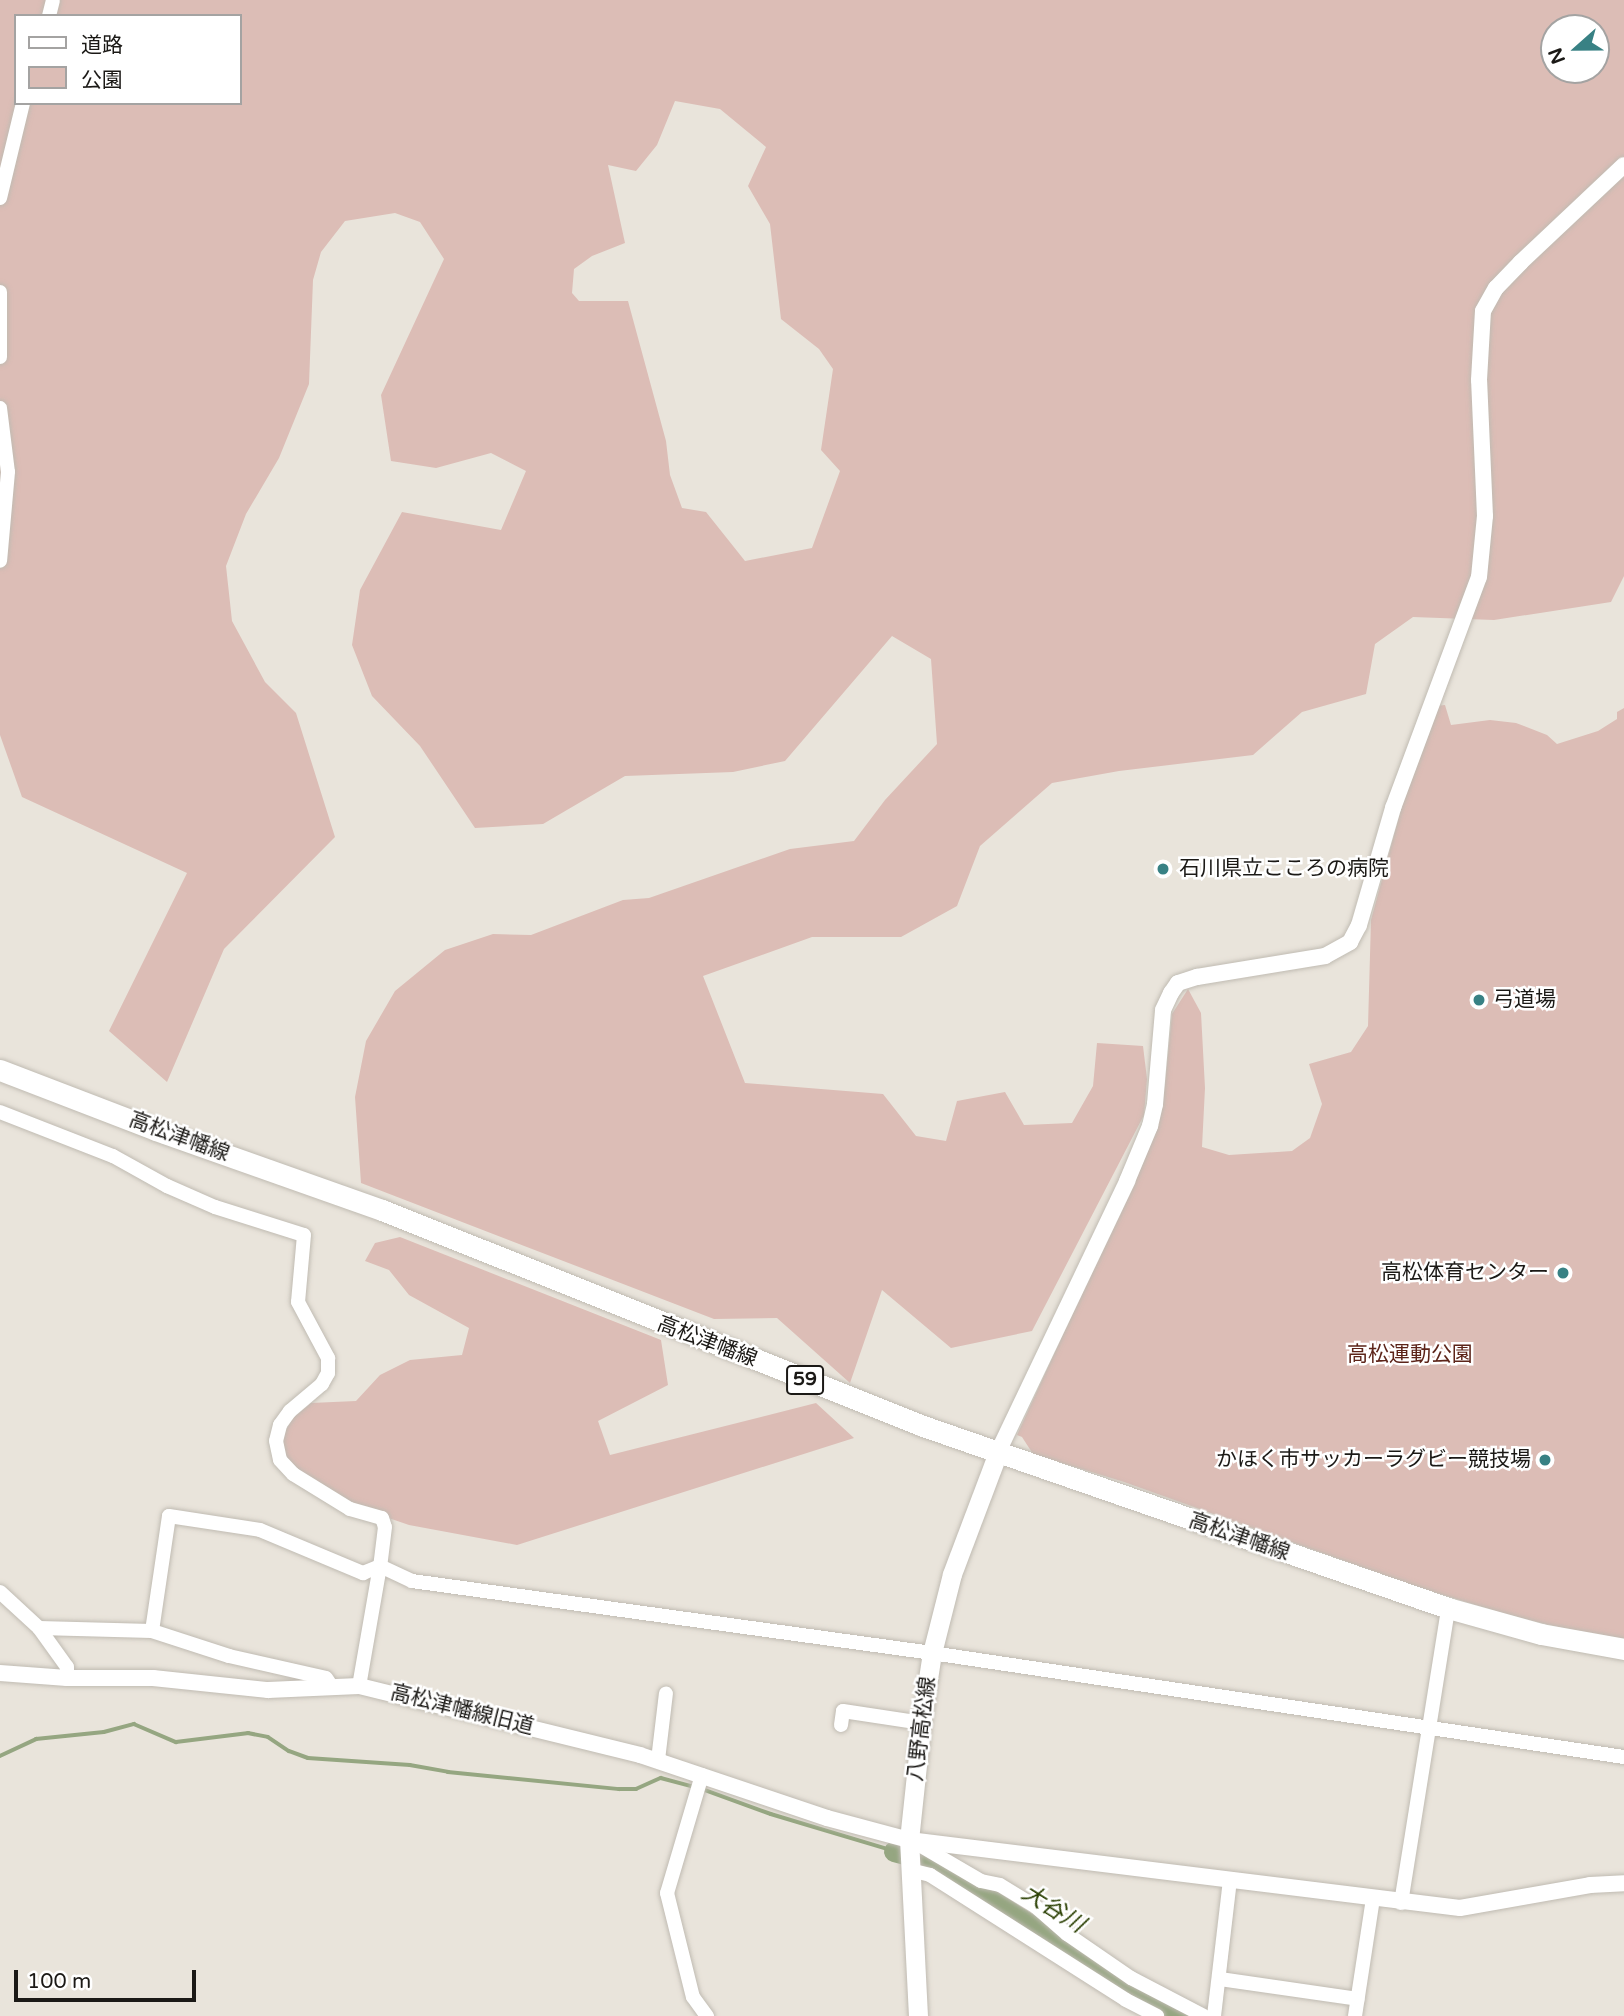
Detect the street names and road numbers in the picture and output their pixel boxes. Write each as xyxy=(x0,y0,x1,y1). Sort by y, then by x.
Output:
street label: 高松津幡線 xyxy=(125,1107,233,1167)
street label: 高松津幡線 xyxy=(653,1311,761,1373)
road number: 59 xyxy=(786,1364,824,1396)
street label: 高松津幡線 xyxy=(1185,1508,1293,1566)
street label: 八野高松線 xyxy=(903,1675,941,1783)
street label: 高松津幡線旧道 xyxy=(388,1680,536,1740)

